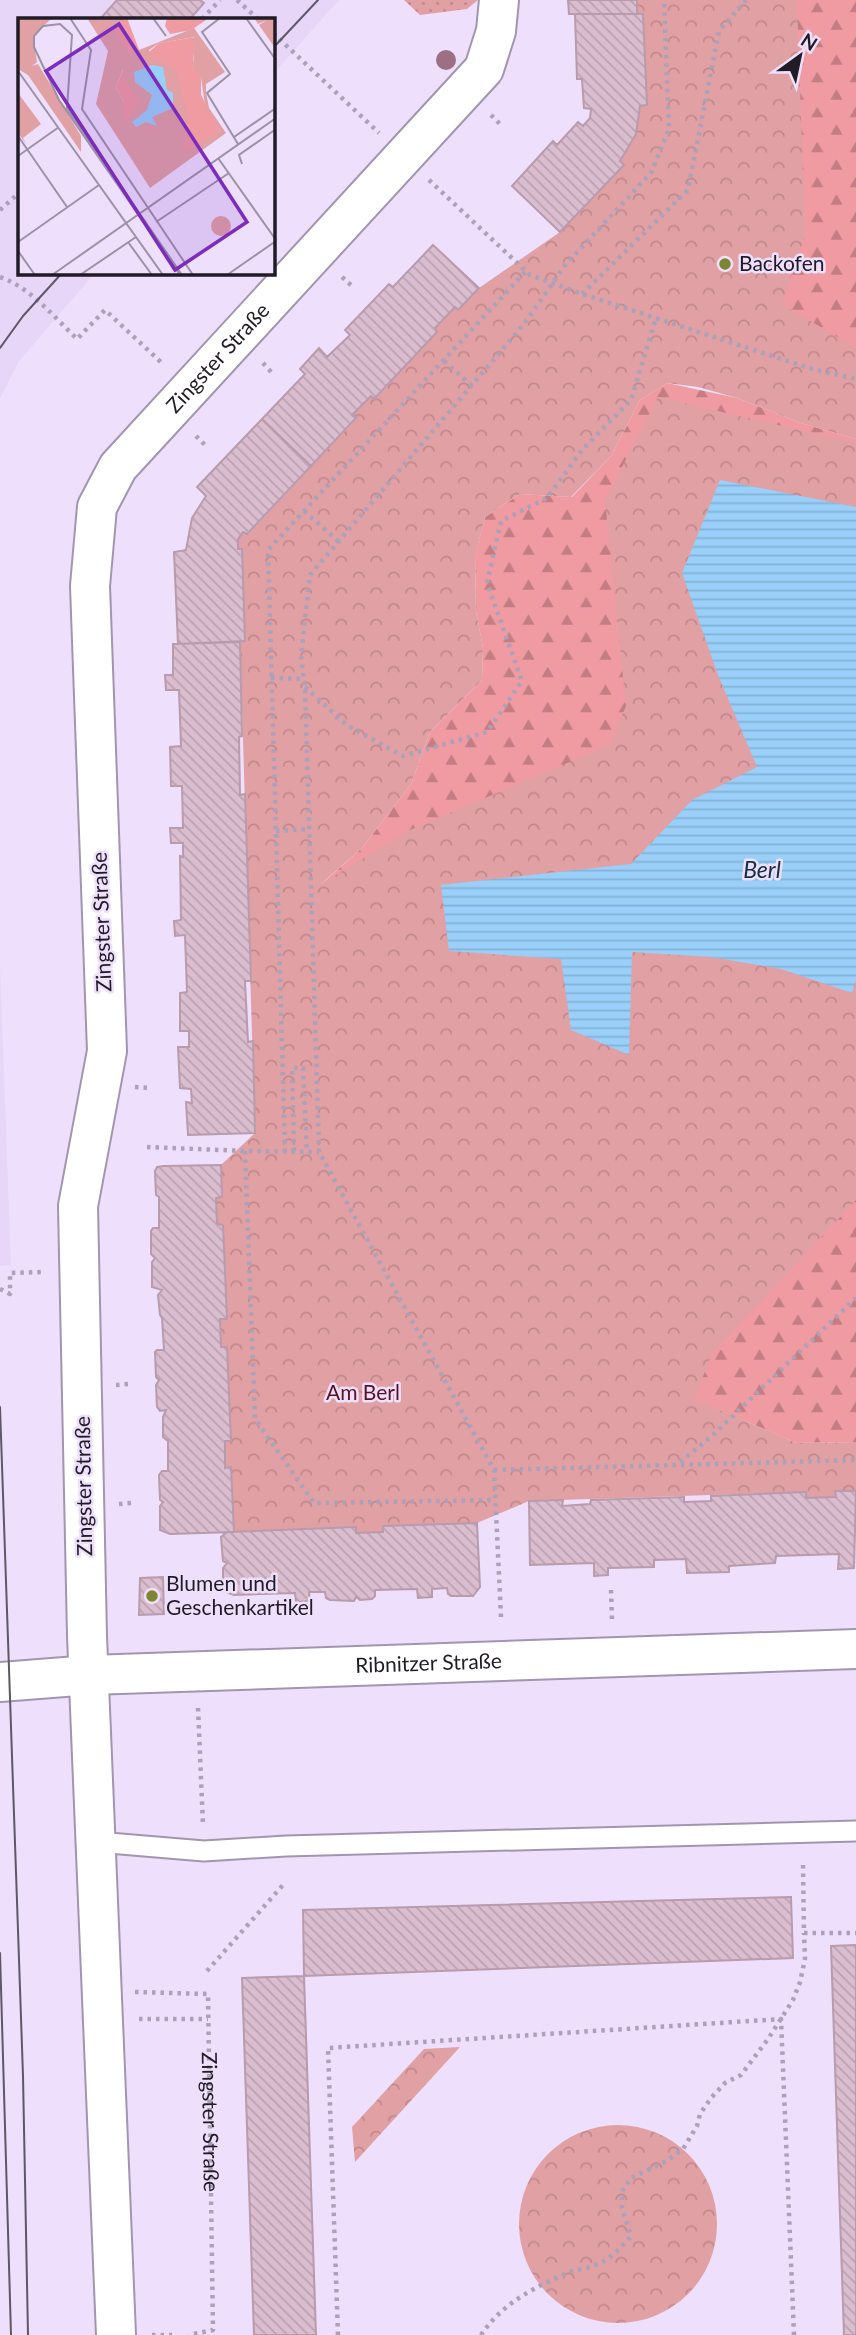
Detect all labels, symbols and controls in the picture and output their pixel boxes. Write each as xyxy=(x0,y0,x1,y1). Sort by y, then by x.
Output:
inset map xyxy=(18,18,275,275)
north arrow xyxy=(765,21,835,91)
text: N xyxy=(797,28,822,55)
place label: Backofen xyxy=(739,250,824,275)
marker: Backofen xyxy=(717,256,733,272)
street label: Zingster Straße xyxy=(160,297,274,417)
street label: Zingster Straße xyxy=(86,852,115,993)
water label: Berl xyxy=(743,855,781,883)
park label: Am Berl xyxy=(326,1379,400,1404)
street label: Zingster Straße xyxy=(69,1416,96,1556)
place label: Blumen und Geschenkartikel xyxy=(166,1570,314,1619)
marker: Blumen und Geschenkartikel xyxy=(144,1588,160,1604)
street label: Ribnitzer Straße xyxy=(355,1647,502,1677)
street label: Zingster Straße xyxy=(198,2052,225,2192)

